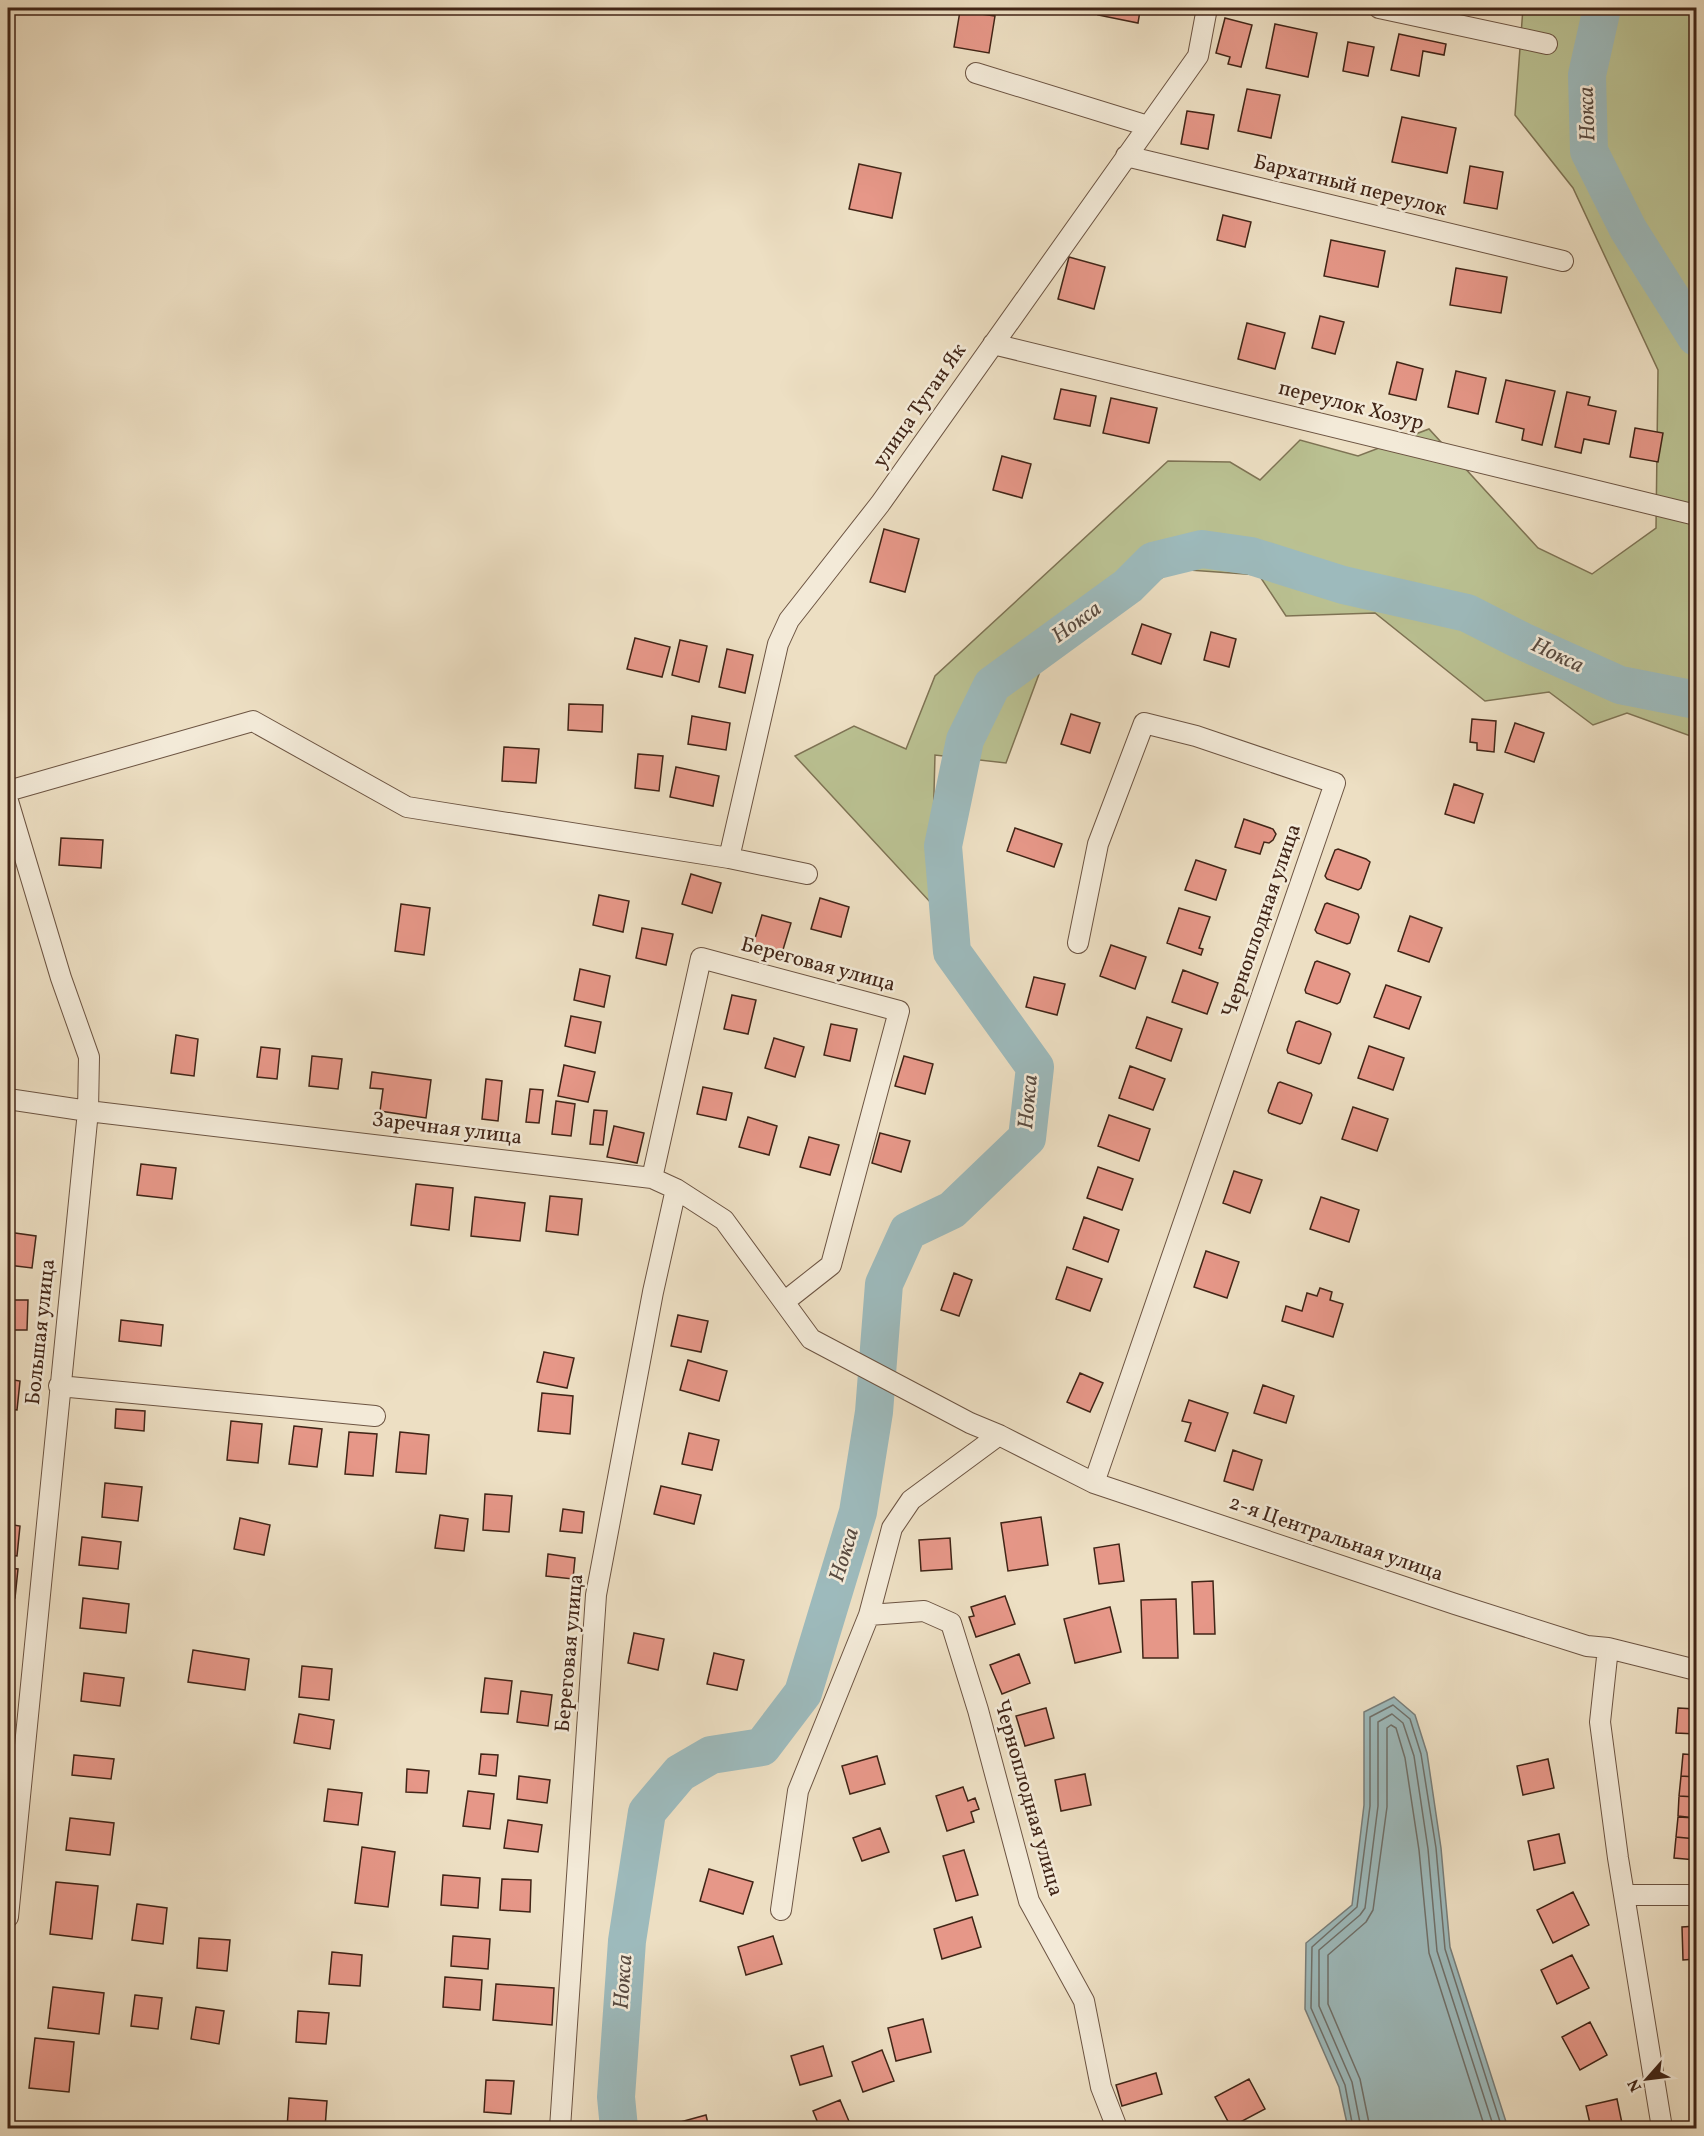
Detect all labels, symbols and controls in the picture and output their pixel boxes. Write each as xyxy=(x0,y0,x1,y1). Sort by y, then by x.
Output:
water label: Нокса xyxy=(1572,86,1604,142)
street label: Бархатный переулок xyxy=(1250,148,1450,224)
street label: улица Туган Як xyxy=(866,338,974,474)
street label: переулок Хозур xyxy=(1275,374,1427,438)
water label: Нокса xyxy=(1046,594,1108,652)
water label: Нокса xyxy=(1526,630,1588,682)
street label: Черноплодная улица xyxy=(1215,820,1309,1022)
street label: Береговая улица xyxy=(737,930,899,1000)
water label: Нокса xyxy=(1011,1073,1047,1131)
street label: Заречная улица xyxy=(370,1105,524,1153)
street label: Большая улица xyxy=(19,1258,63,1406)
street label: 2-я Центральная улица xyxy=(1225,1489,1447,1589)
water label: Нокса xyxy=(822,1524,868,1586)
street label: Береговая улица xyxy=(549,1572,591,1734)
street label: Черноплодная улица xyxy=(986,1696,1070,1900)
water label: Нокса xyxy=(607,1953,641,2011)
north arrow xyxy=(1617,2049,1677,2109)
text: N xyxy=(1623,2074,1648,2095)

